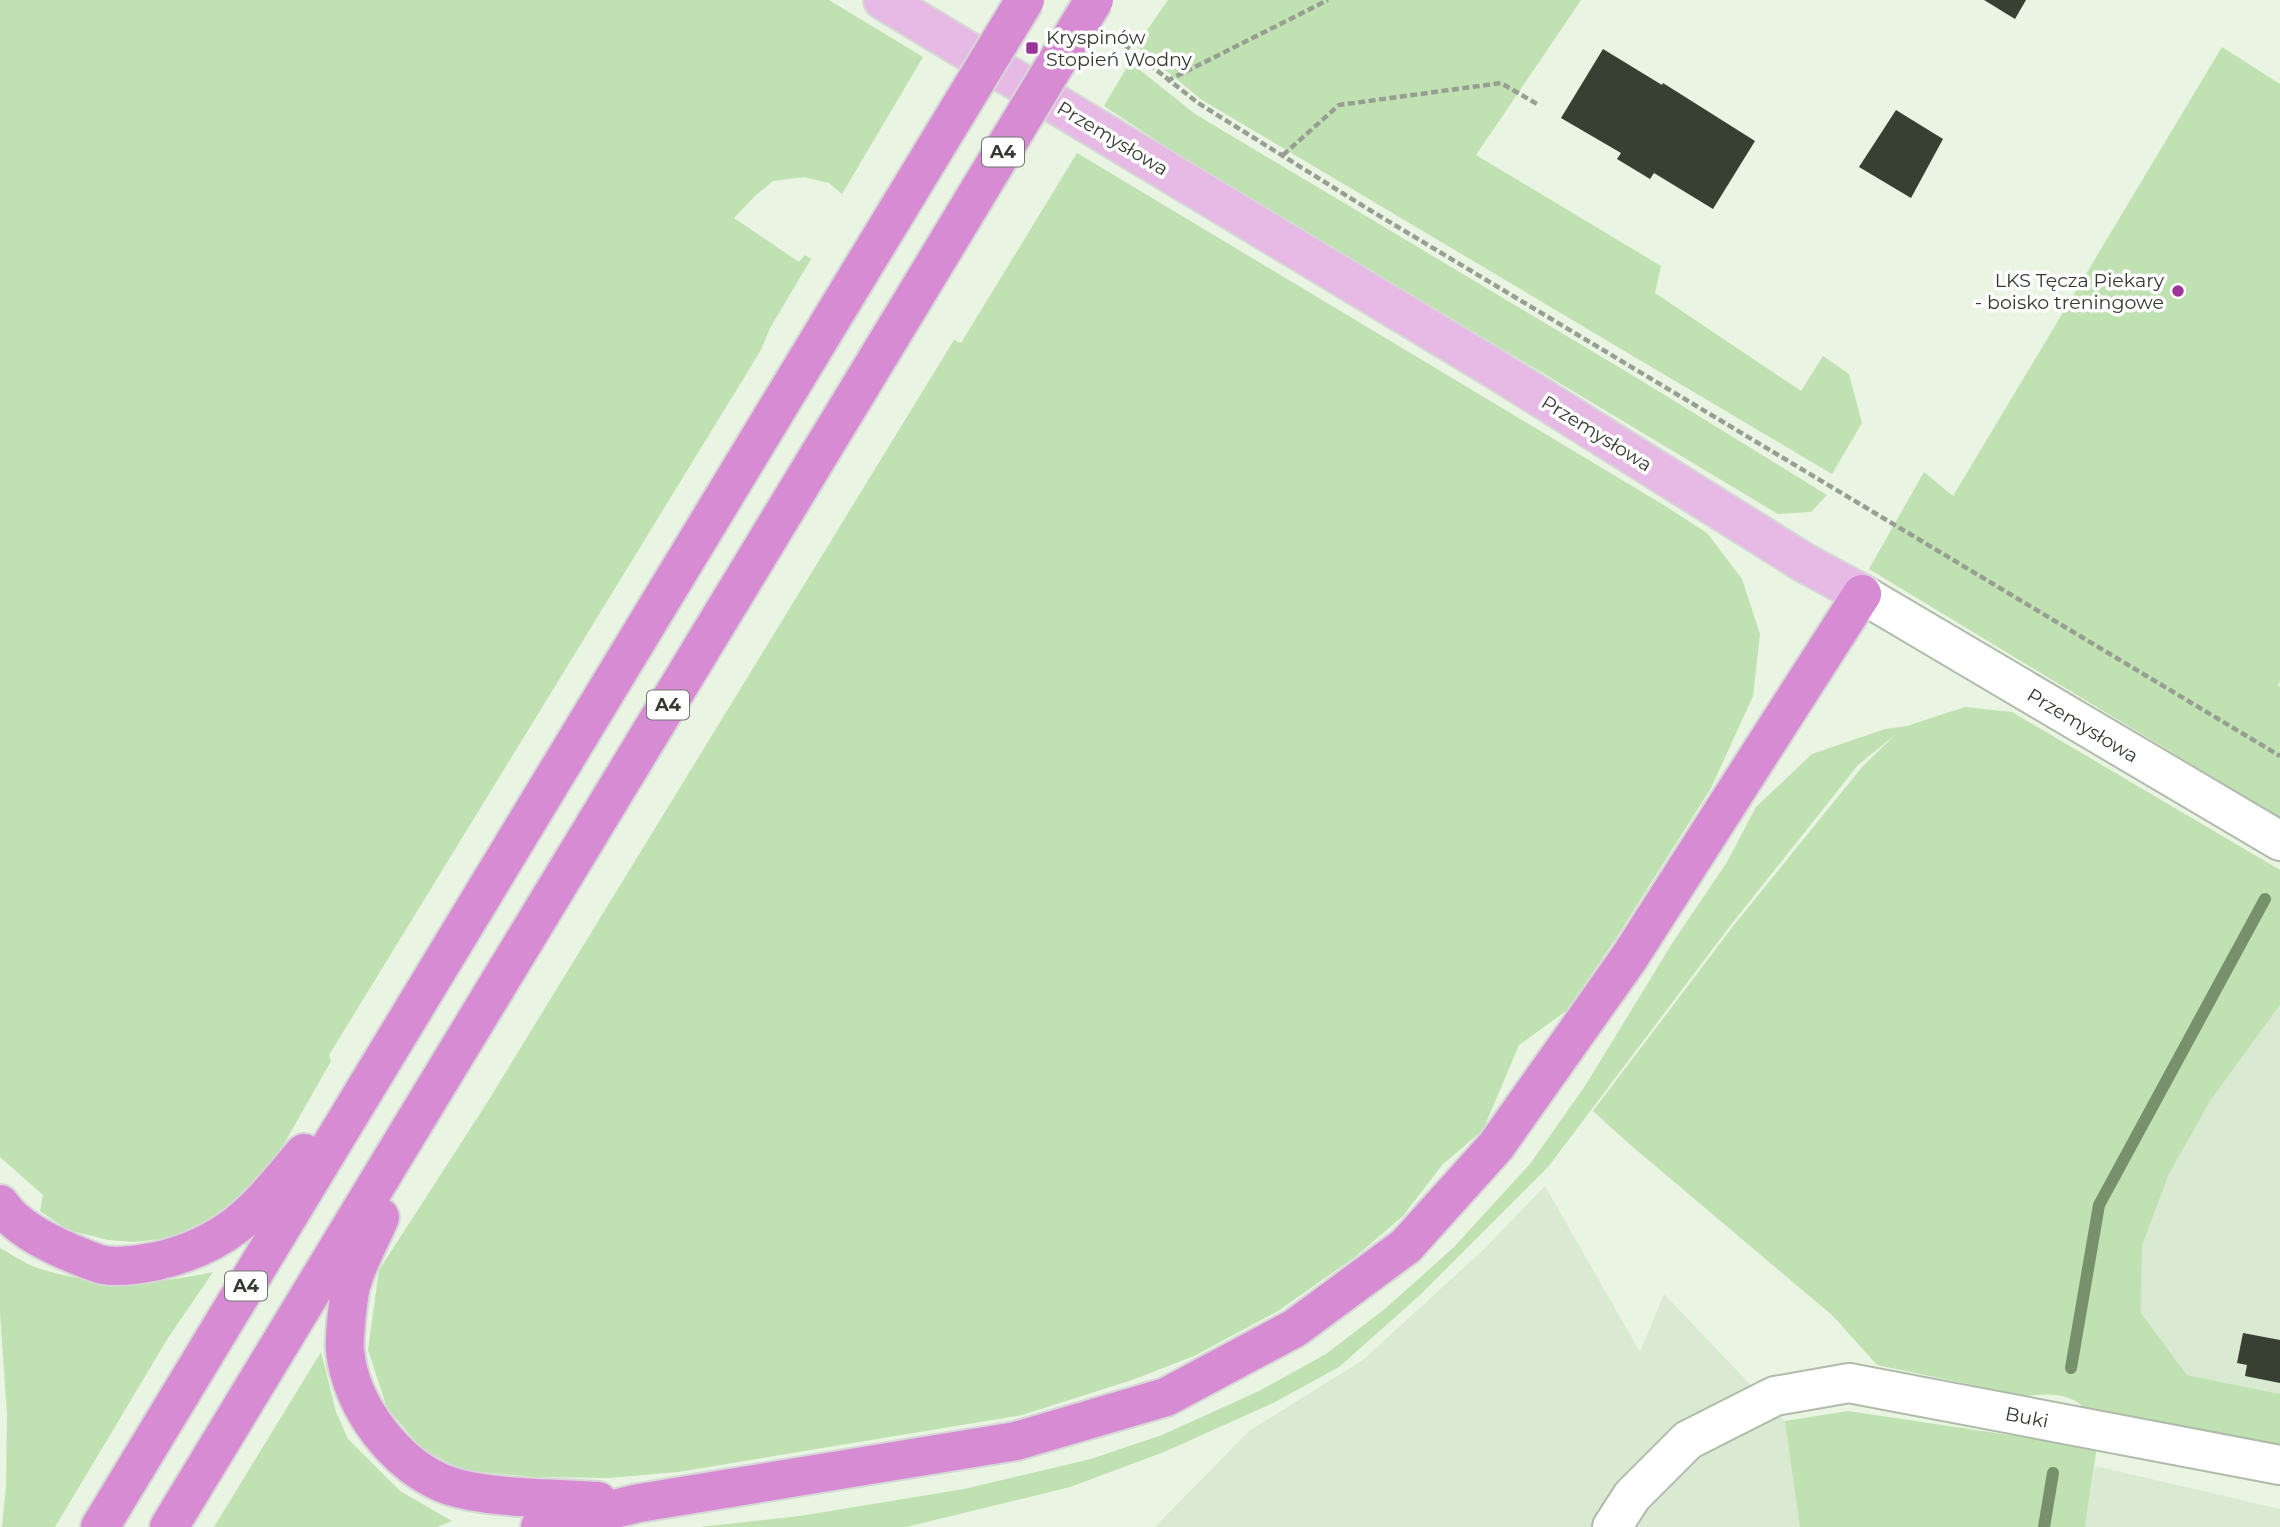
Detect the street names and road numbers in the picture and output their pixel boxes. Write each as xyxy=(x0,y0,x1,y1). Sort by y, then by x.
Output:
street label: Przemysłowa xyxy=(1053,96,1172,181)
road number: A4 xyxy=(982,138,1024,167)
street label: Przemysłowa xyxy=(1537,390,1656,476)
street label: Przemysłowa xyxy=(2023,683,2142,768)
road number: A4 xyxy=(647,690,689,720)
road number: A4 xyxy=(225,1272,267,1301)
street label: Buki xyxy=(2003,1402,2050,1433)

